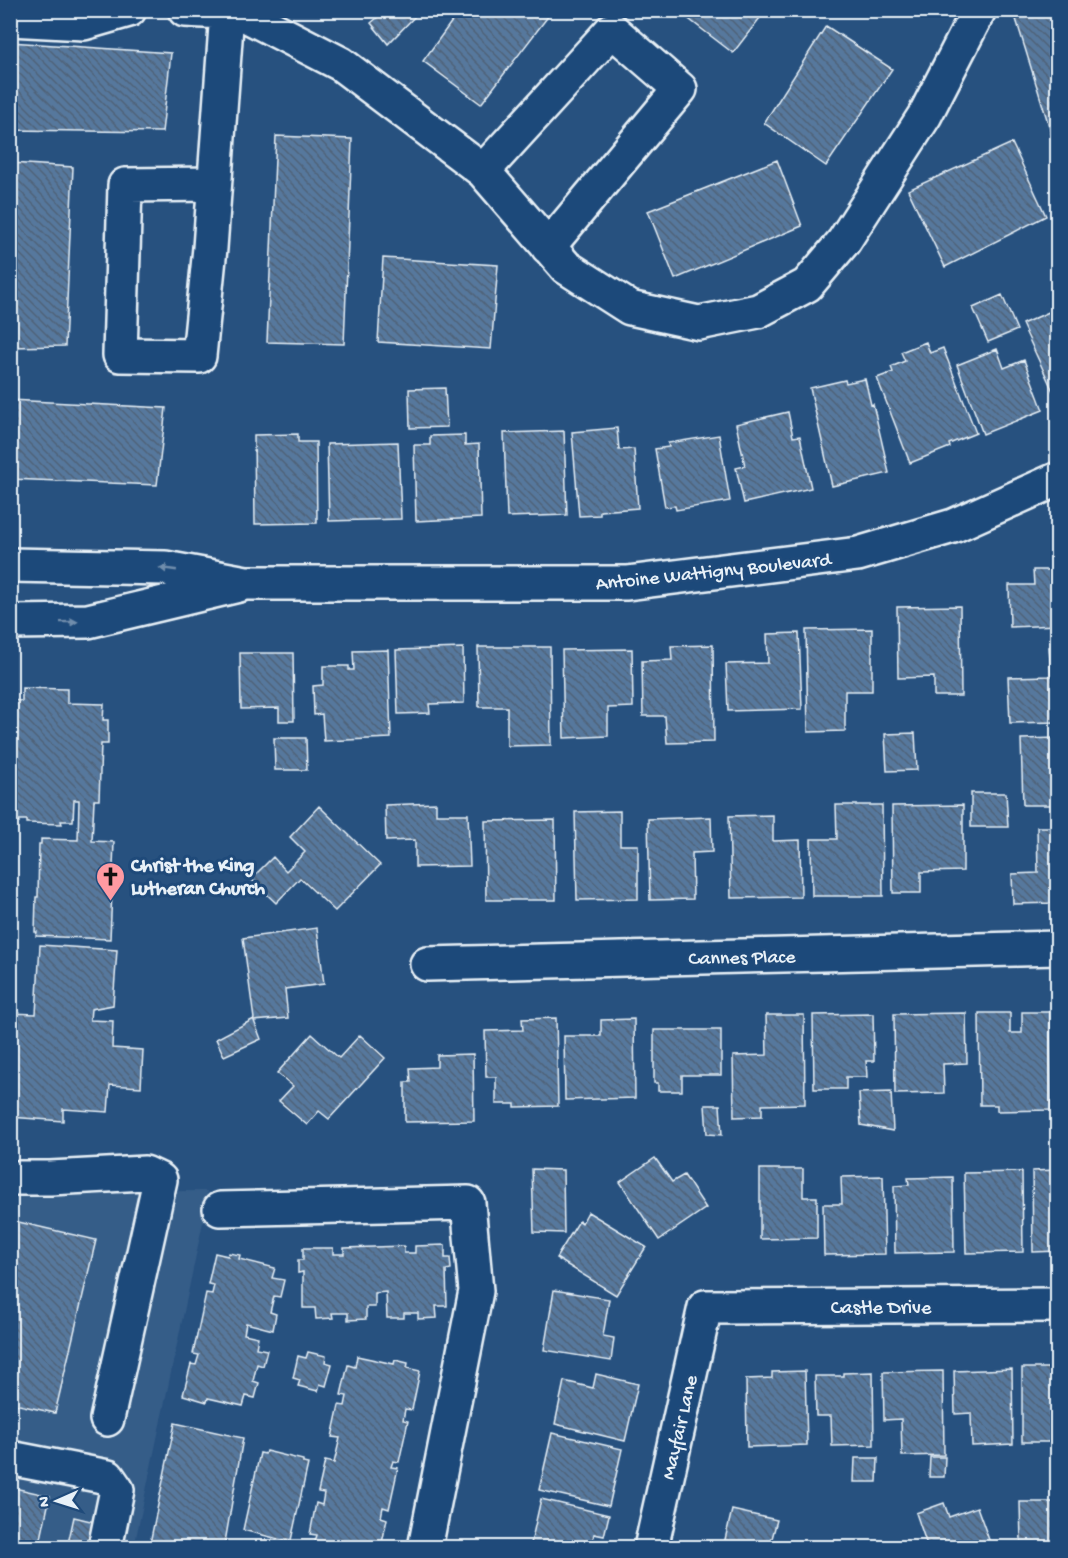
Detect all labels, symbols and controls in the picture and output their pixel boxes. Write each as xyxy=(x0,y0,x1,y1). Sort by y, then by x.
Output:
street label: Antoine Wattigny Boulevard xyxy=(595,549,834,597)
one-way arrow xyxy=(159,564,178,573)
one-way arrow xyxy=(59,617,78,627)
place label: Christ the King Lutheran Church xyxy=(130,856,265,902)
church icon: Christ the King Lutheran Church xyxy=(94,860,126,902)
street label: Cannes Place xyxy=(688,947,796,972)
street label: Castle Drive xyxy=(831,1298,932,1321)
street label: Mayfair Lane xyxy=(658,1373,705,1482)
north arrow xyxy=(27,1471,87,1531)
text: N xyxy=(36,1495,55,1507)

